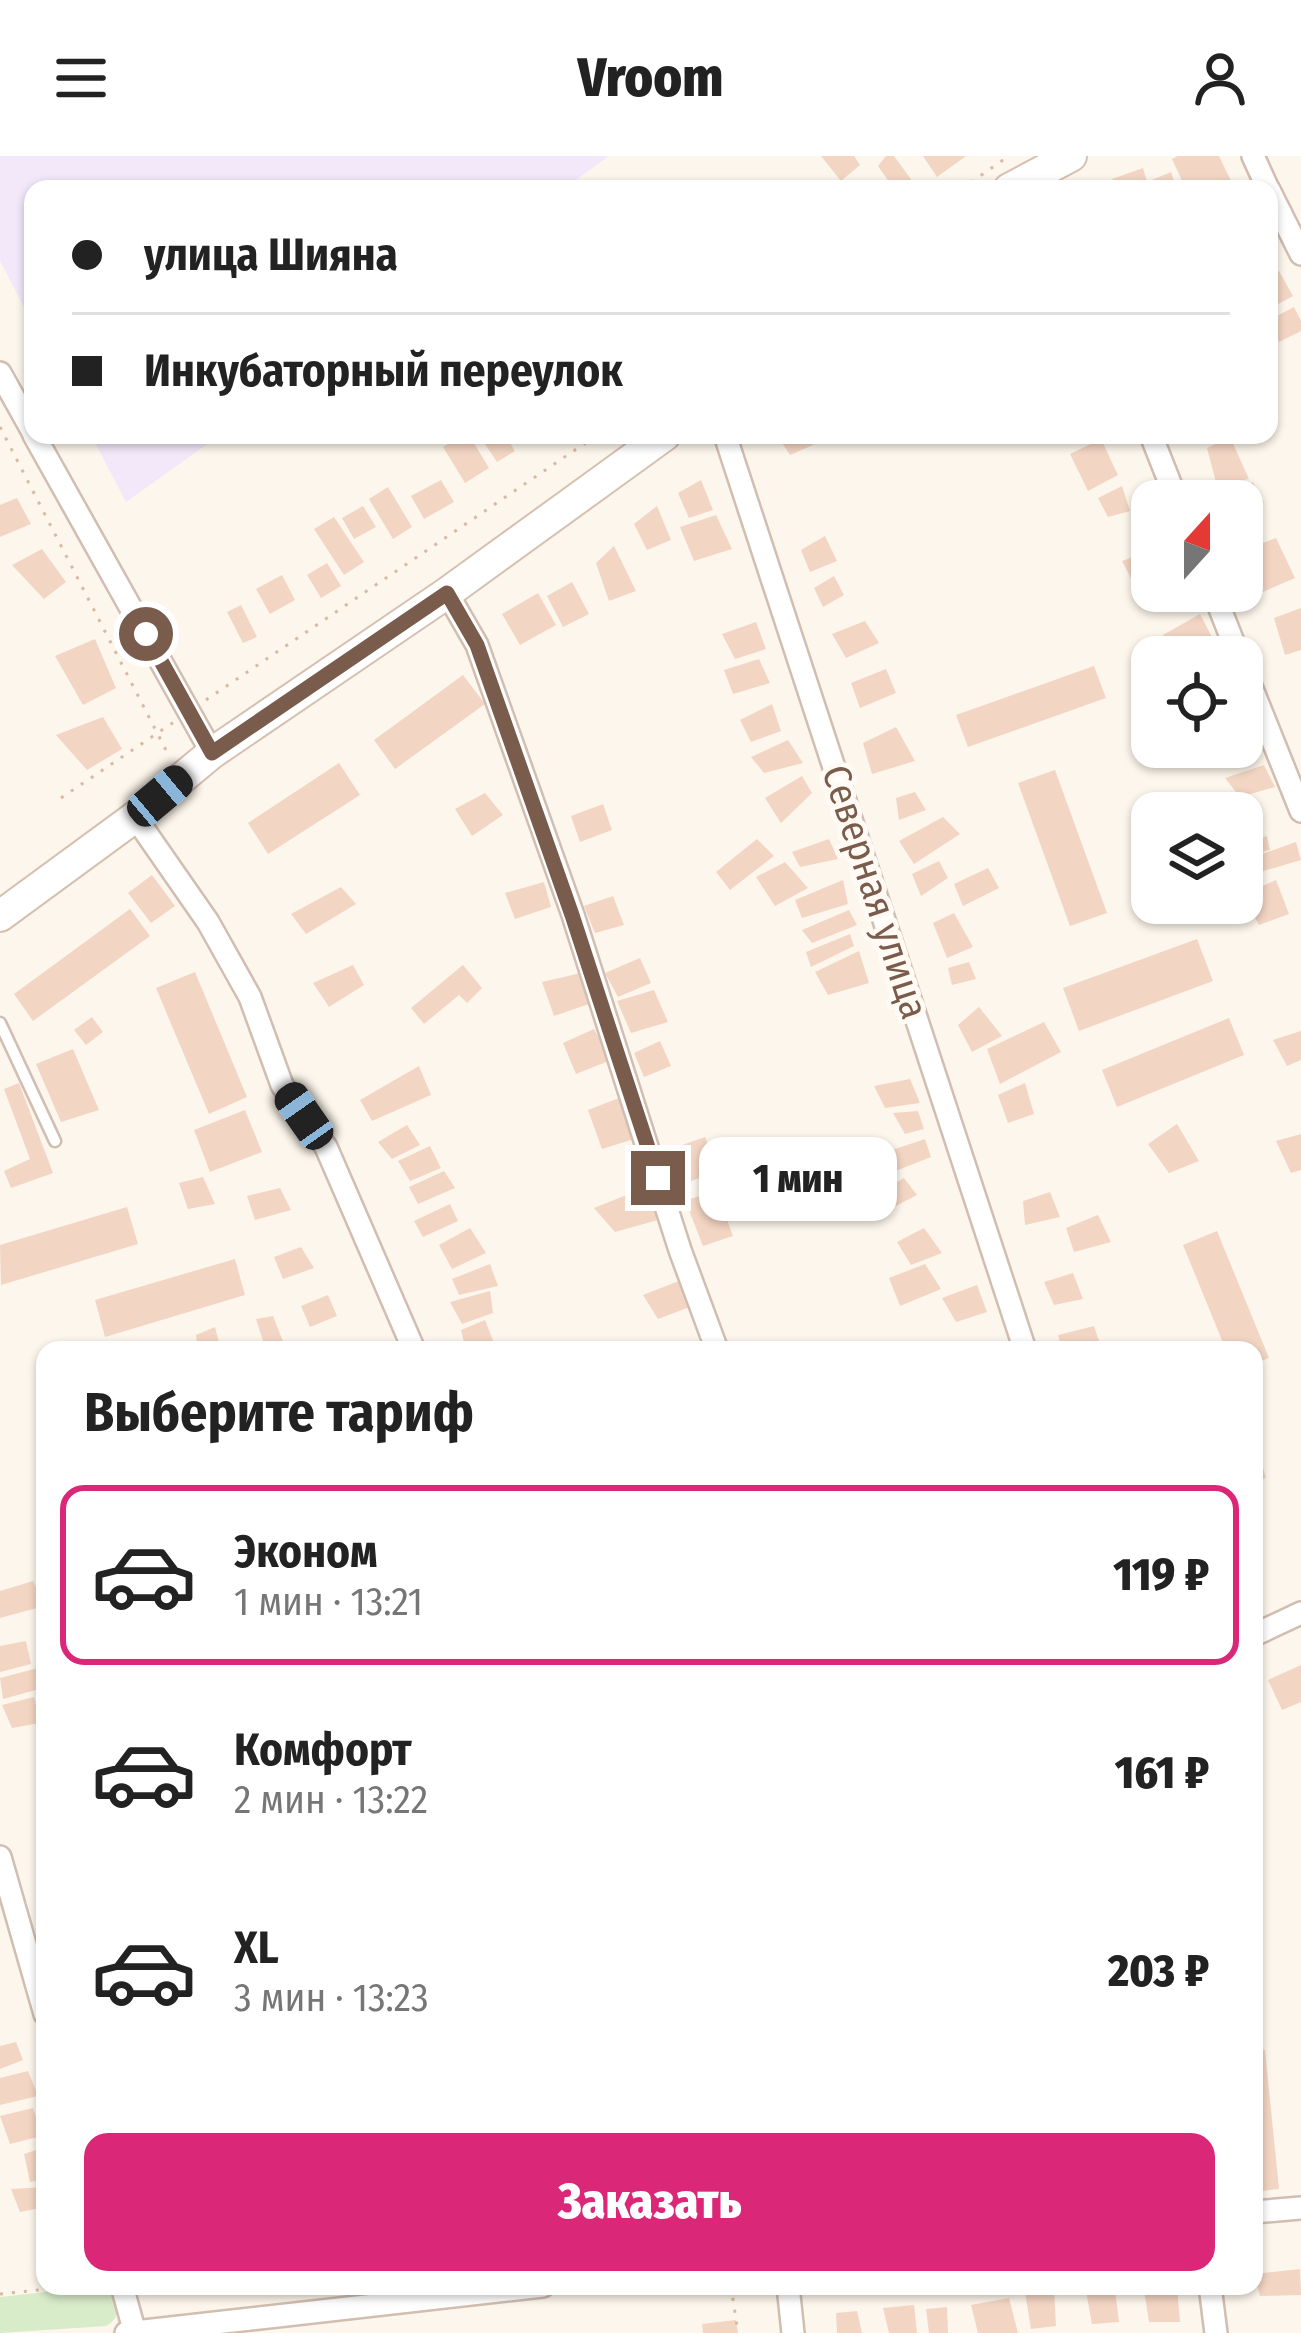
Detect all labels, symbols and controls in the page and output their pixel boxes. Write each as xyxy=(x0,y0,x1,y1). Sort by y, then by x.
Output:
icon: menu xyxy=(48,45,114,111)
icon: person xyxy=(1187,45,1253,111)
text: Vroom xyxy=(578,46,723,110)
text: улица Шияна xyxy=(144,228,398,282)
text: Инкубаторный переулок xyxy=(144,344,623,398)
north arrow xyxy=(1131,480,1263,612)
map controls xyxy=(1131,480,1263,924)
route start xyxy=(119,607,173,661)
button: locate xyxy=(1131,636,1263,768)
car xyxy=(121,759,199,833)
street label: Северная улица xyxy=(812,759,938,1025)
button: layers xyxy=(1131,792,1263,924)
car xyxy=(269,1076,339,1156)
callout: 1 мин xyxy=(700,1136,898,1220)
route end xyxy=(631,1151,685,1205)
text: 1 мин xyxy=(753,1156,843,1202)
text: Выберите тариф xyxy=(84,1381,474,1445)
icon: car xyxy=(90,1521,198,1629)
text: Эконом xyxy=(234,1525,378,1579)
text: 119 ₽ xyxy=(1113,1548,1209,1602)
text: 1 мин · 13:21 xyxy=(234,1579,423,1625)
icon: car xyxy=(90,1719,198,1827)
text: Комфорт xyxy=(234,1723,412,1777)
text: 161 ₽ xyxy=(1115,1746,1209,1800)
text: 2 мин · 13:22 xyxy=(234,1777,428,1823)
icon: car xyxy=(90,1917,198,2025)
text: XL xyxy=(234,1921,279,1975)
text: 203 ₽ xyxy=(1108,1944,1209,1998)
text: 3 мин · 13:23 xyxy=(234,1975,429,2021)
button: Заказать xyxy=(84,2133,1215,2271)

